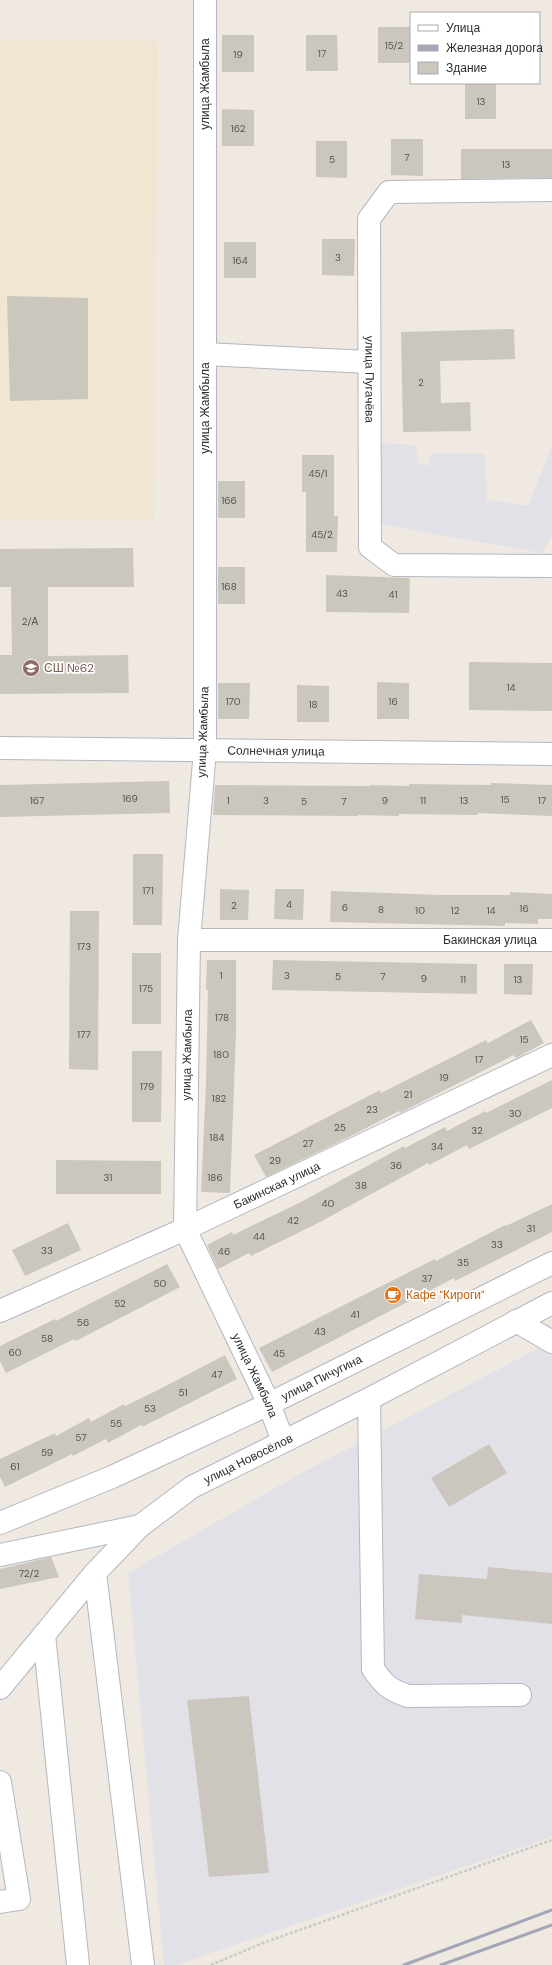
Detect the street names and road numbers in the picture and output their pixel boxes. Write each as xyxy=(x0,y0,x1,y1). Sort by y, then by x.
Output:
street label: улица Жамбыла xyxy=(197,38,213,130)
street label: улица Пугачёва xyxy=(361,336,378,423)
street label: улица Жамбыла xyxy=(197,362,213,454)
street label: улица Жамбыла xyxy=(193,686,213,778)
street label: Солнечная улица xyxy=(227,742,325,760)
street label: Бакинская улица xyxy=(443,932,537,948)
street label: улица Жамбыла xyxy=(178,1009,196,1101)
street label: Бакинская улица xyxy=(231,1158,323,1213)
street label: улица Жамбыла xyxy=(228,1331,282,1420)
street label: улица Пичугина xyxy=(279,1351,365,1405)
street label: улица Новосёлов xyxy=(201,1430,295,1488)

